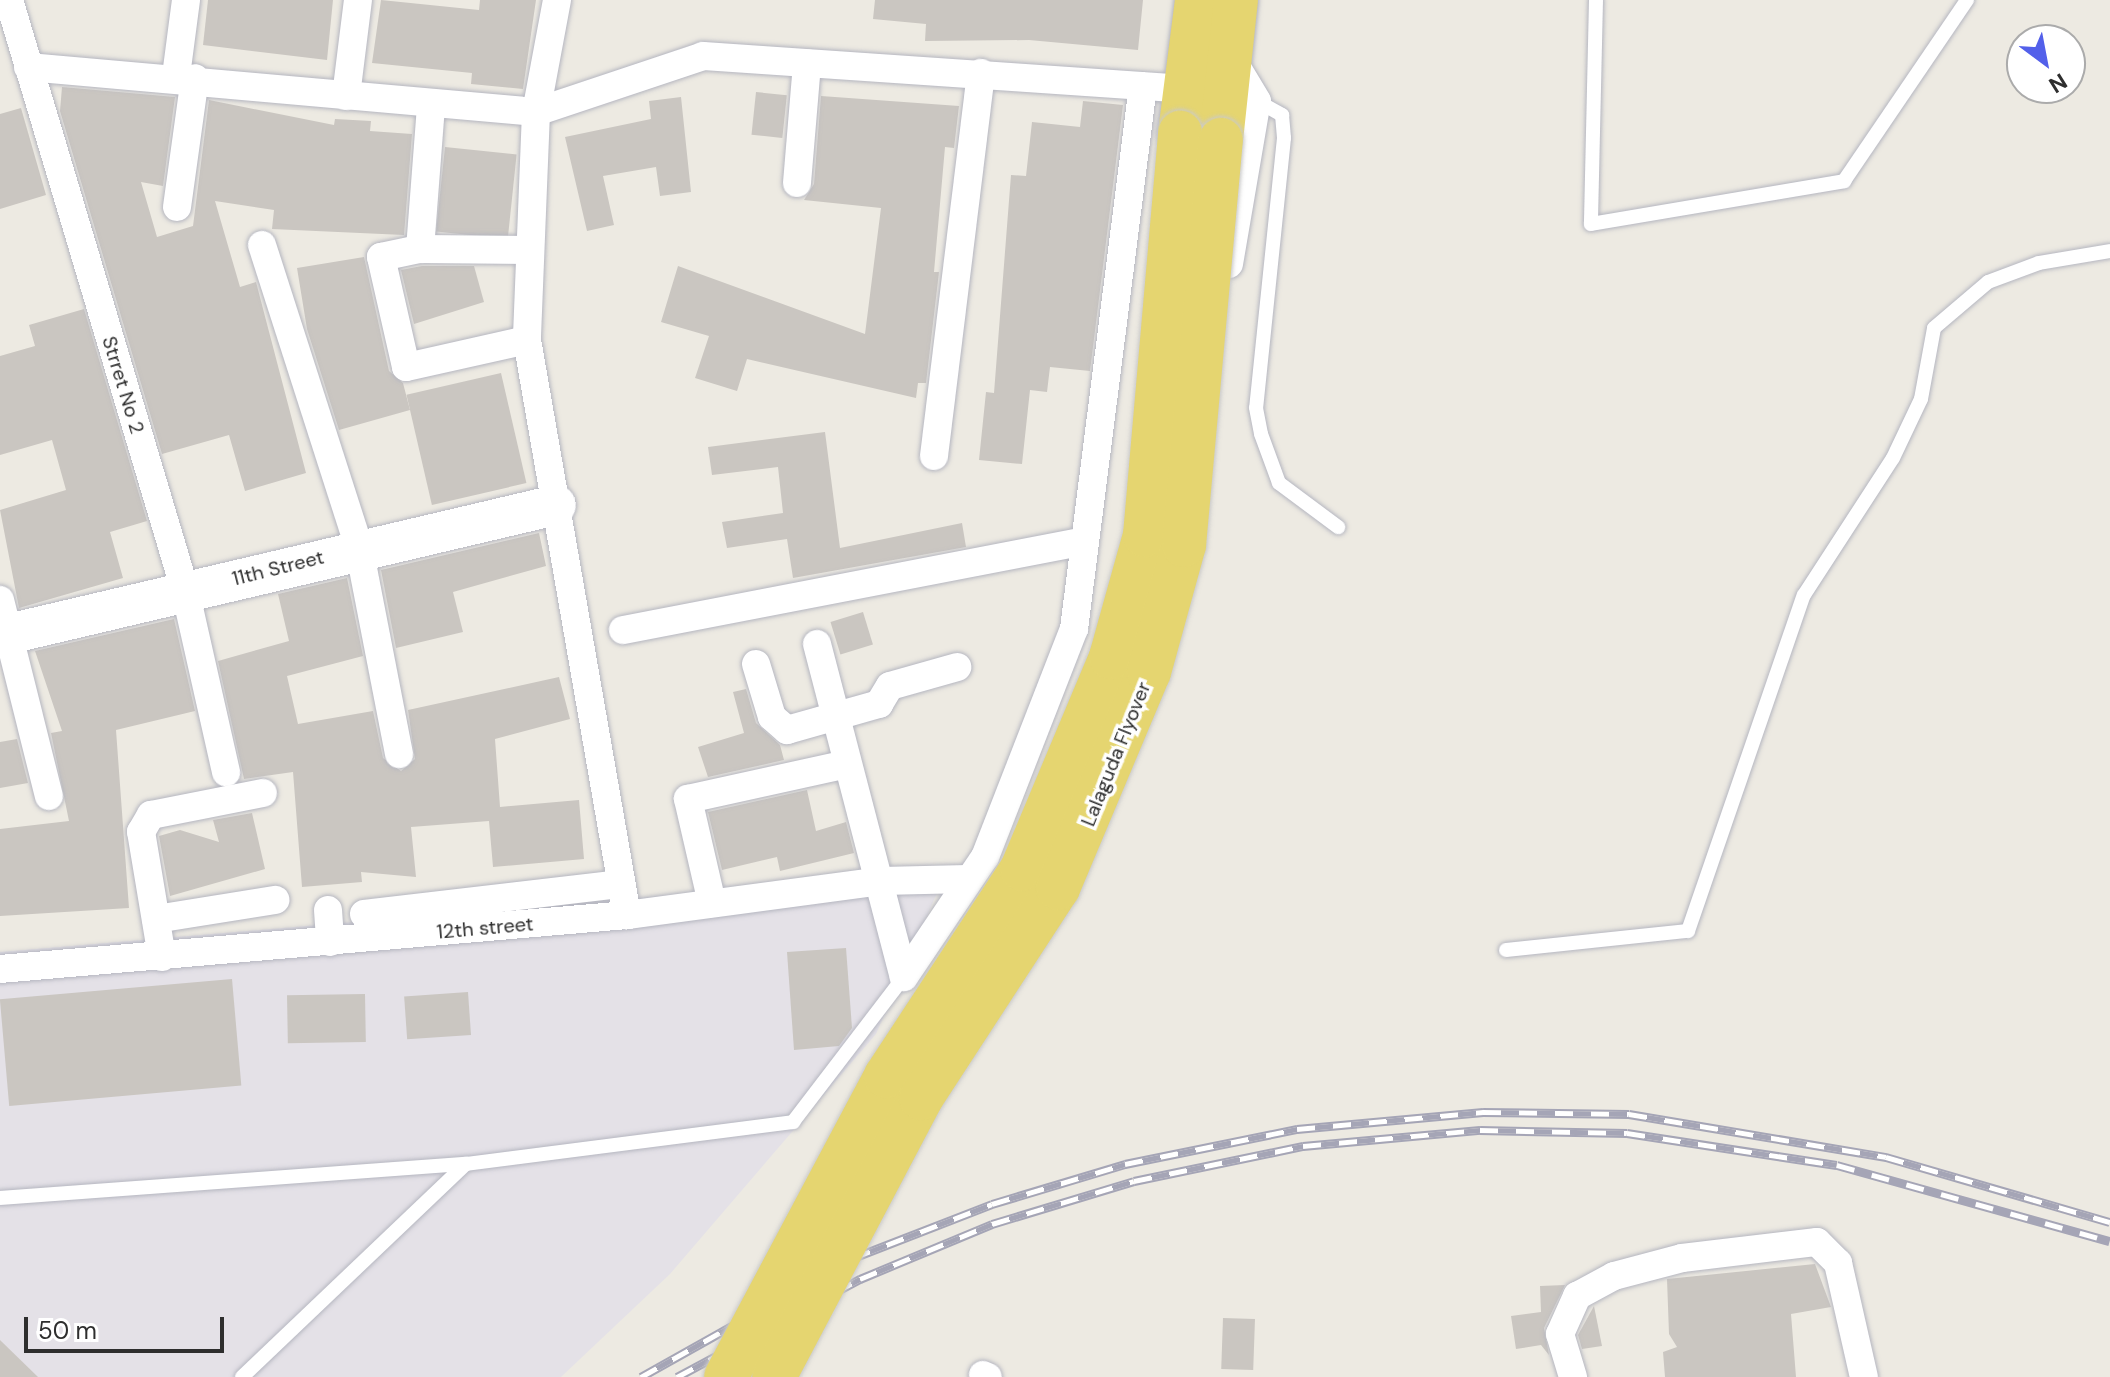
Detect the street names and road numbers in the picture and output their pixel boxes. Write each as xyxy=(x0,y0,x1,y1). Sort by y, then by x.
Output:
street label: Strret No 2 xyxy=(97,333,149,437)
street label: 11th Street xyxy=(230,545,326,591)
street label: Lalaguda Flyover xyxy=(1076,678,1156,830)
street label: 12th street xyxy=(436,912,534,944)

